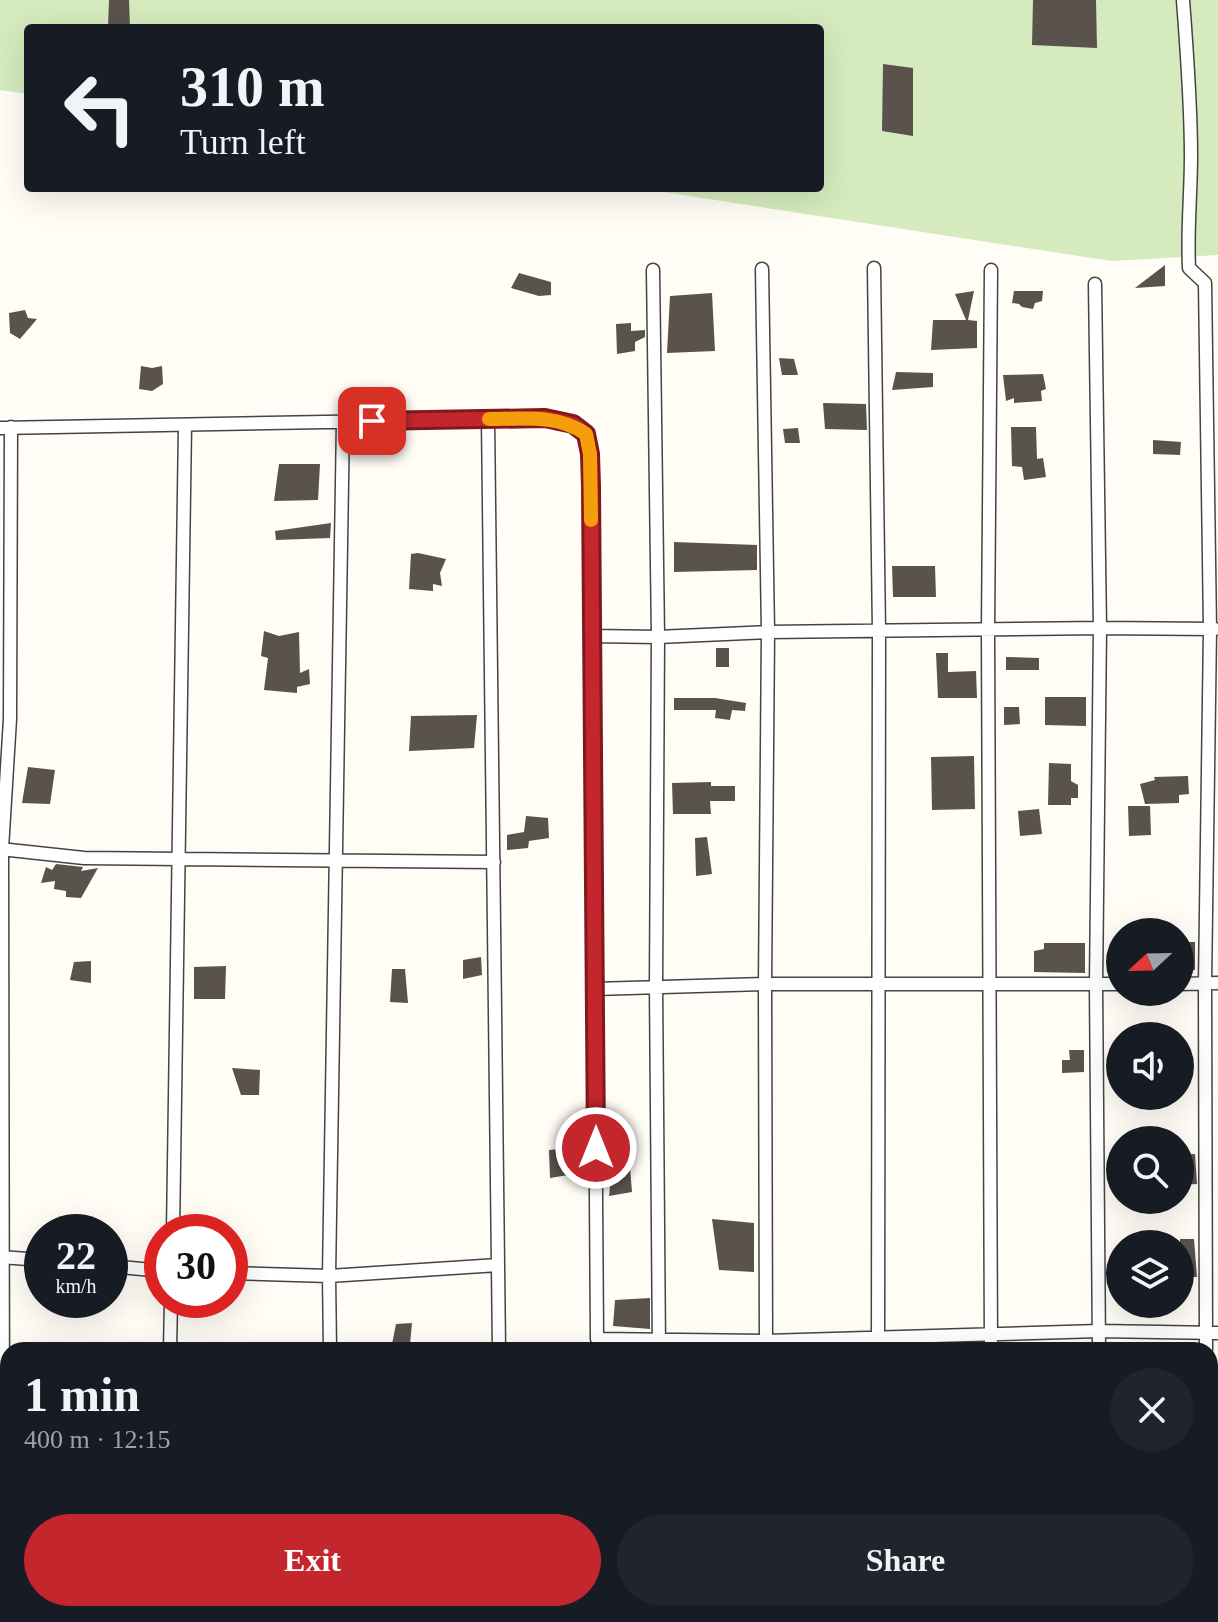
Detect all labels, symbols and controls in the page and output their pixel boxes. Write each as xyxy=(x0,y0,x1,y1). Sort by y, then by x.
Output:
icon: left xyxy=(48,56,152,160)
text: 310 m xyxy=(180,56,325,118)
text: Turn left xyxy=(180,122,306,162)
pin xyxy=(338,387,406,455)
icon: arrive xyxy=(350,399,394,443)
north arrow xyxy=(1106,918,1194,1006)
map controls xyxy=(1106,918,1194,1318)
button: sound xyxy=(1106,1022,1194,1110)
position arrow xyxy=(554,1106,638,1190)
button: search xyxy=(1106,1126,1194,1214)
speed limit sign: 30 xyxy=(144,1214,248,1318)
button: layers xyxy=(1106,1230,1194,1318)
text: 22 xyxy=(56,1233,96,1278)
text: km/h xyxy=(55,1275,97,1297)
text: 1 min xyxy=(24,1368,140,1421)
button: close xyxy=(1110,1368,1194,1452)
text: 400 m · 12:15 xyxy=(24,1425,171,1454)
button: Exit xyxy=(24,1514,601,1606)
button: Share xyxy=(617,1514,1194,1606)

